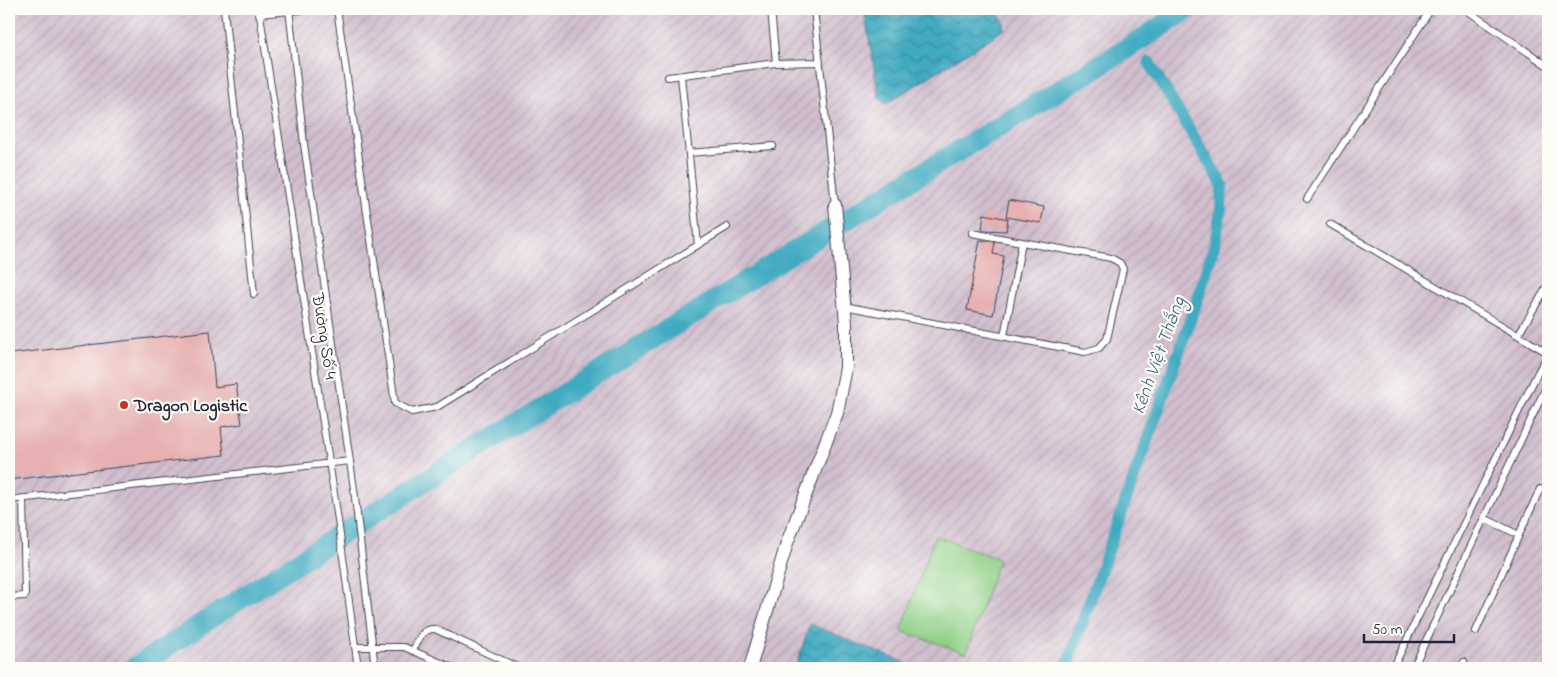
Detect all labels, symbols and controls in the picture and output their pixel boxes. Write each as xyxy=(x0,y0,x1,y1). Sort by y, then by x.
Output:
street label: Đường Số 4 xyxy=(302,290,343,382)
water label: Kênh Việt Thắng xyxy=(1126,293,1194,419)
place label: Dragon Logistic xyxy=(133,394,248,421)
marker: Dragon Logistic xyxy=(118,399,130,411)
scale bar xyxy=(1364,612,1454,644)
text: 50 m xyxy=(1372,619,1403,641)

